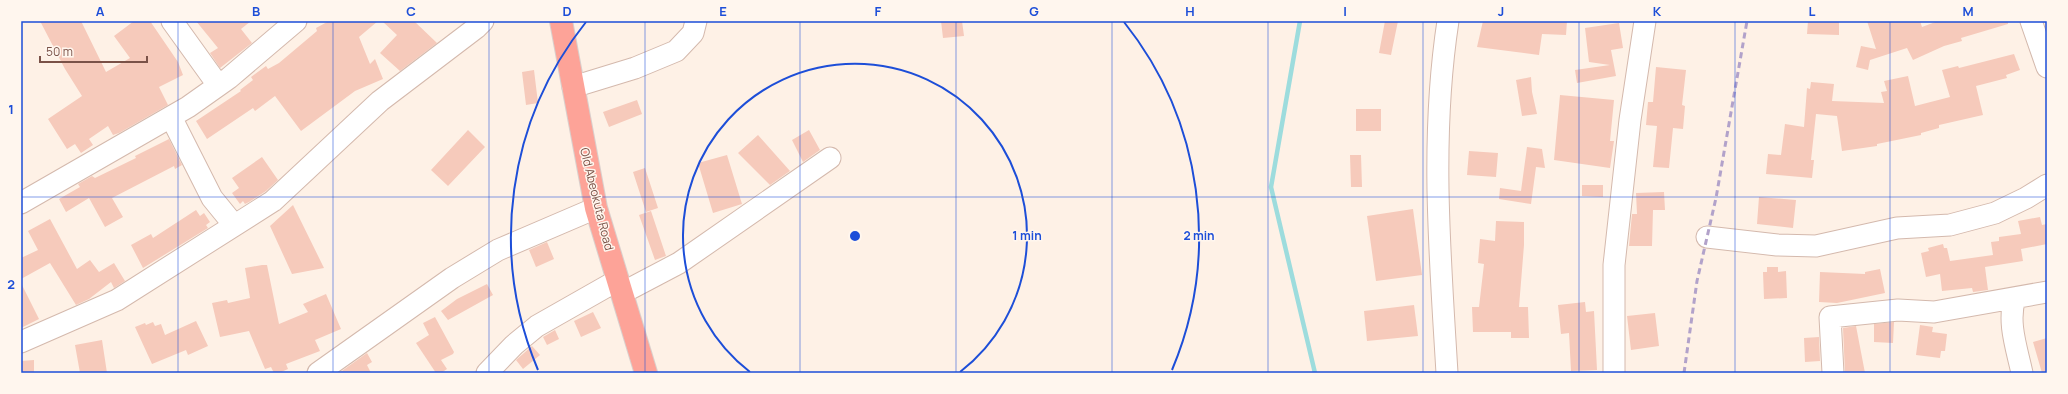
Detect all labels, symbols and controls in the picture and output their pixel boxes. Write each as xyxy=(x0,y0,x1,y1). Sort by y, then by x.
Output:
text: A xyxy=(96,2,105,20)
text: B xyxy=(252,2,260,20)
text: C xyxy=(406,2,416,20)
text: D xyxy=(562,2,572,20)
text: E xyxy=(719,2,727,20)
text: F xyxy=(875,2,882,20)
text: G xyxy=(1029,2,1039,20)
text: H xyxy=(1185,2,1195,20)
text: I xyxy=(1343,2,1347,20)
text: J xyxy=(1498,2,1504,20)
text: K xyxy=(1653,2,1662,20)
text: L xyxy=(1809,2,1816,20)
text: M xyxy=(1962,2,1974,20)
scale bar xyxy=(40,38,147,64)
text: 50 m xyxy=(46,43,73,60)
text: 1 xyxy=(8,100,14,118)
street label: Old Abeokuta Road xyxy=(576,146,618,252)
text: 1 min xyxy=(1012,227,1042,244)
text: 2 min xyxy=(1183,227,1215,244)
centre of rings xyxy=(848,229,862,243)
text: 2 xyxy=(7,275,15,293)

